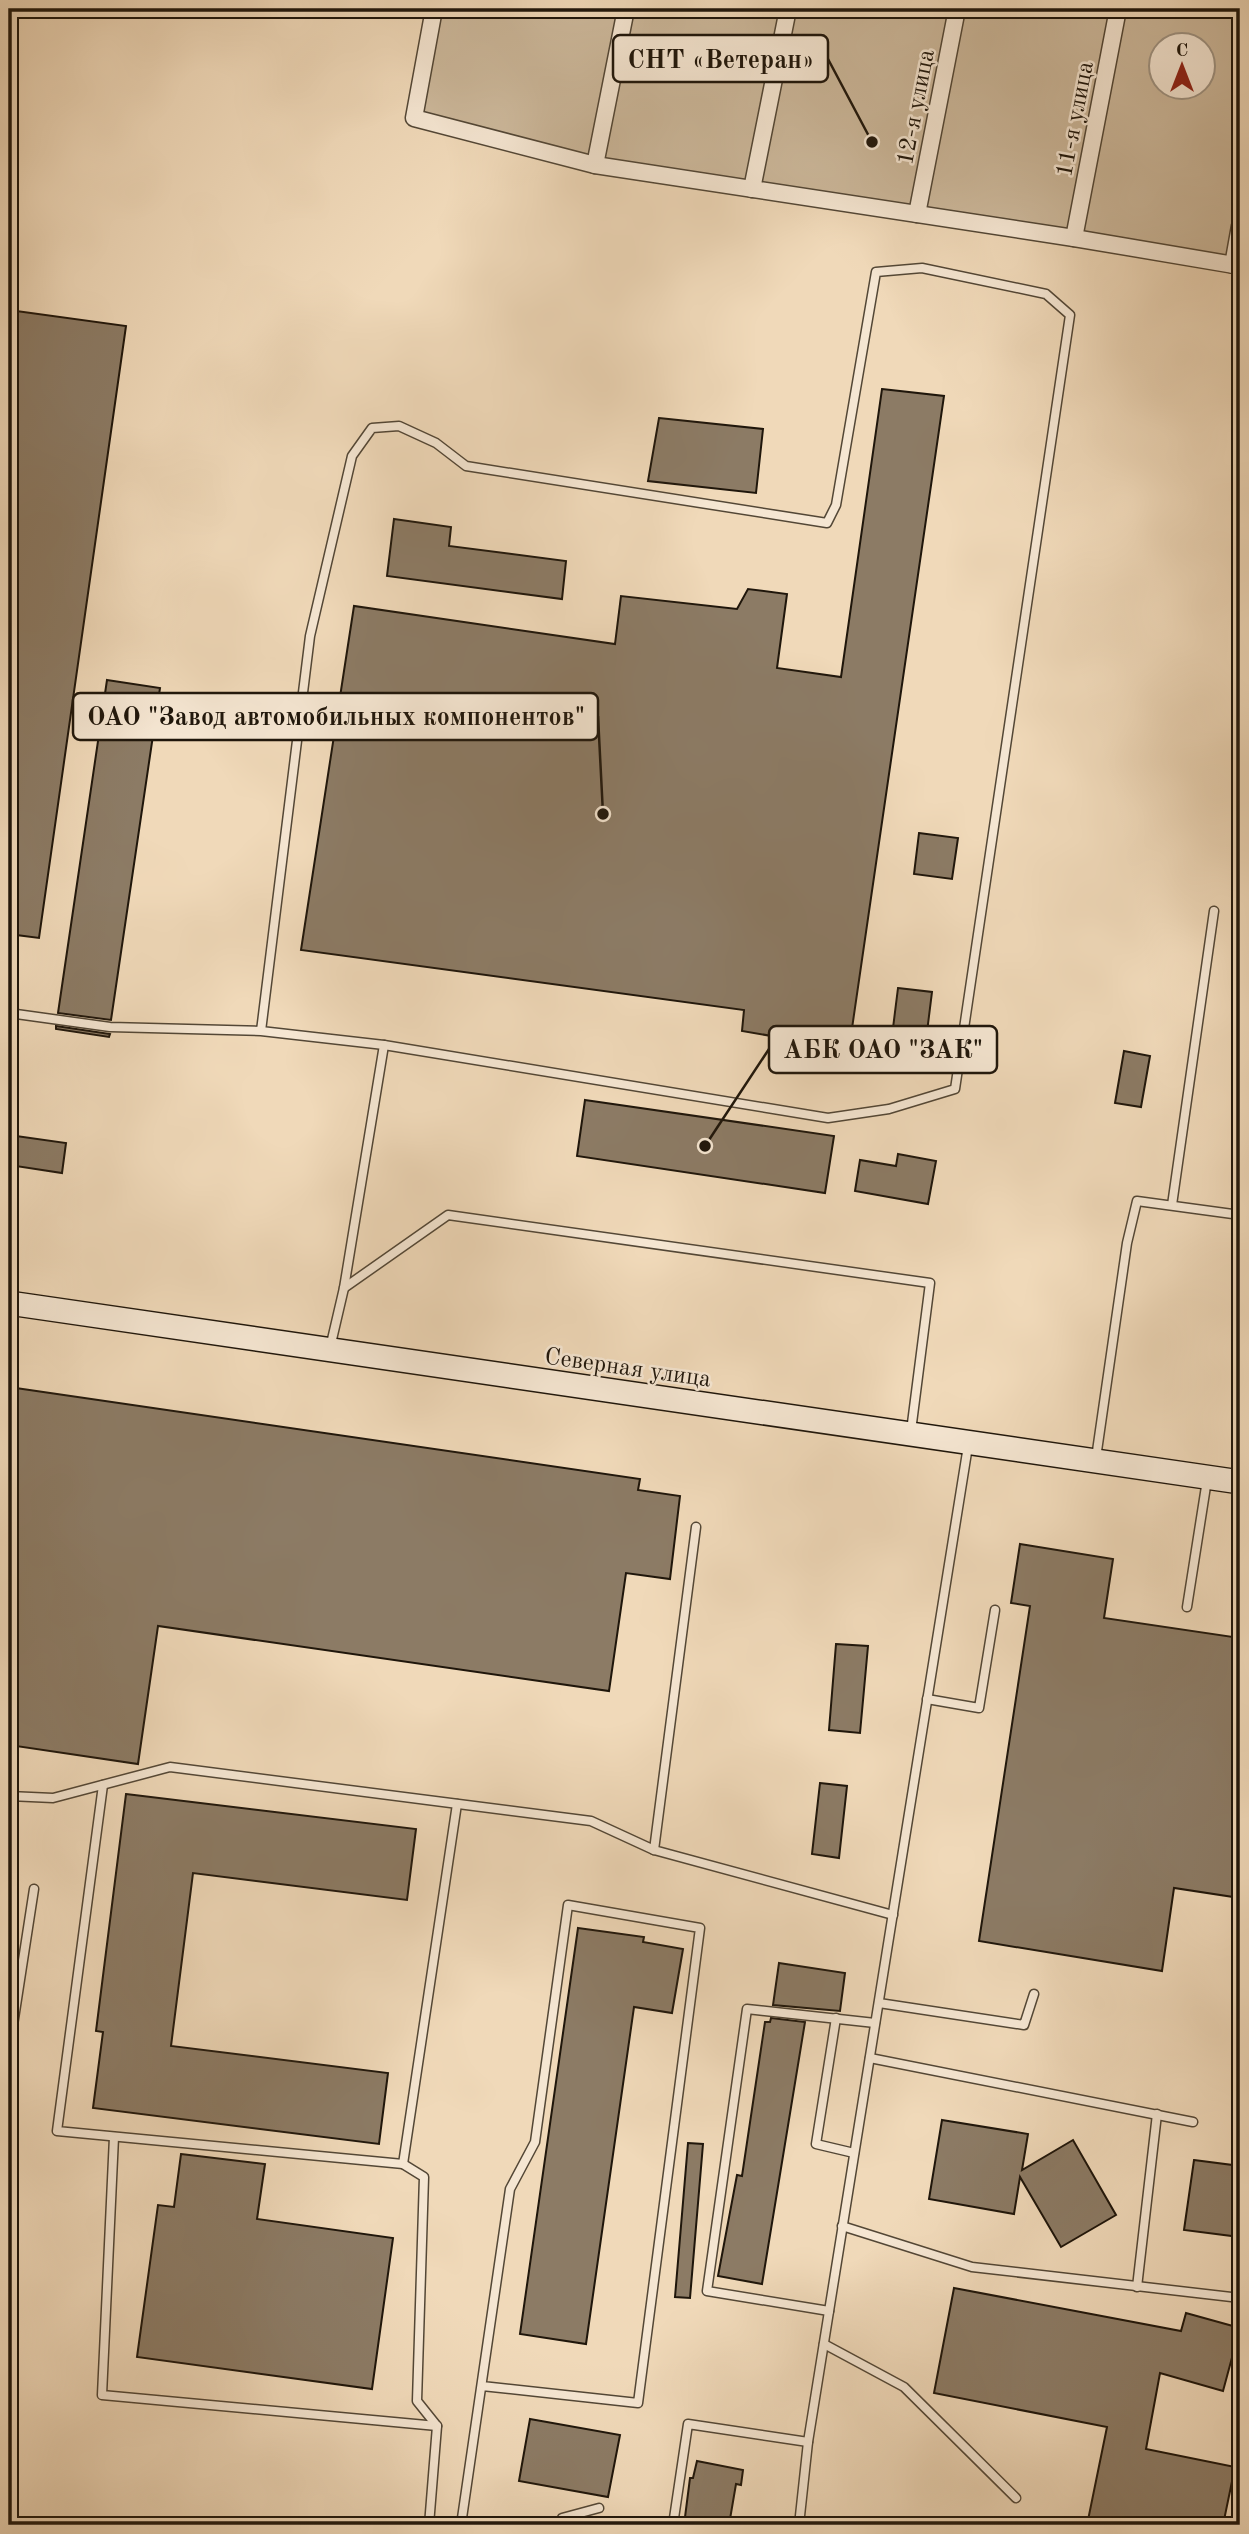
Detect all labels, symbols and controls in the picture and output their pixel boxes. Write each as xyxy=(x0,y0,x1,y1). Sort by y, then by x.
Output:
north arrow xyxy=(1148,32,1218,102)
callout: СНТ «Ветеран» xyxy=(613,35,828,82)
text: С xyxy=(1176,42,1188,61)
street label: 12-я улица xyxy=(894,47,940,167)
text: СНТ «Ветеран» xyxy=(627,48,815,74)
street label: 11-я улица xyxy=(1053,59,1099,179)
callout: ОАО "Завод автомобильных компонентов" xyxy=(73,693,598,740)
text: ОАО "Завод автомобильных компонентов" xyxy=(87,705,585,731)
callout: АБК ОАО "ЗАК" xyxy=(769,1026,997,1073)
text: АБК ОАО "ЗАК" xyxy=(783,1038,983,1064)
street label: Северная улица xyxy=(543,1345,713,1393)

